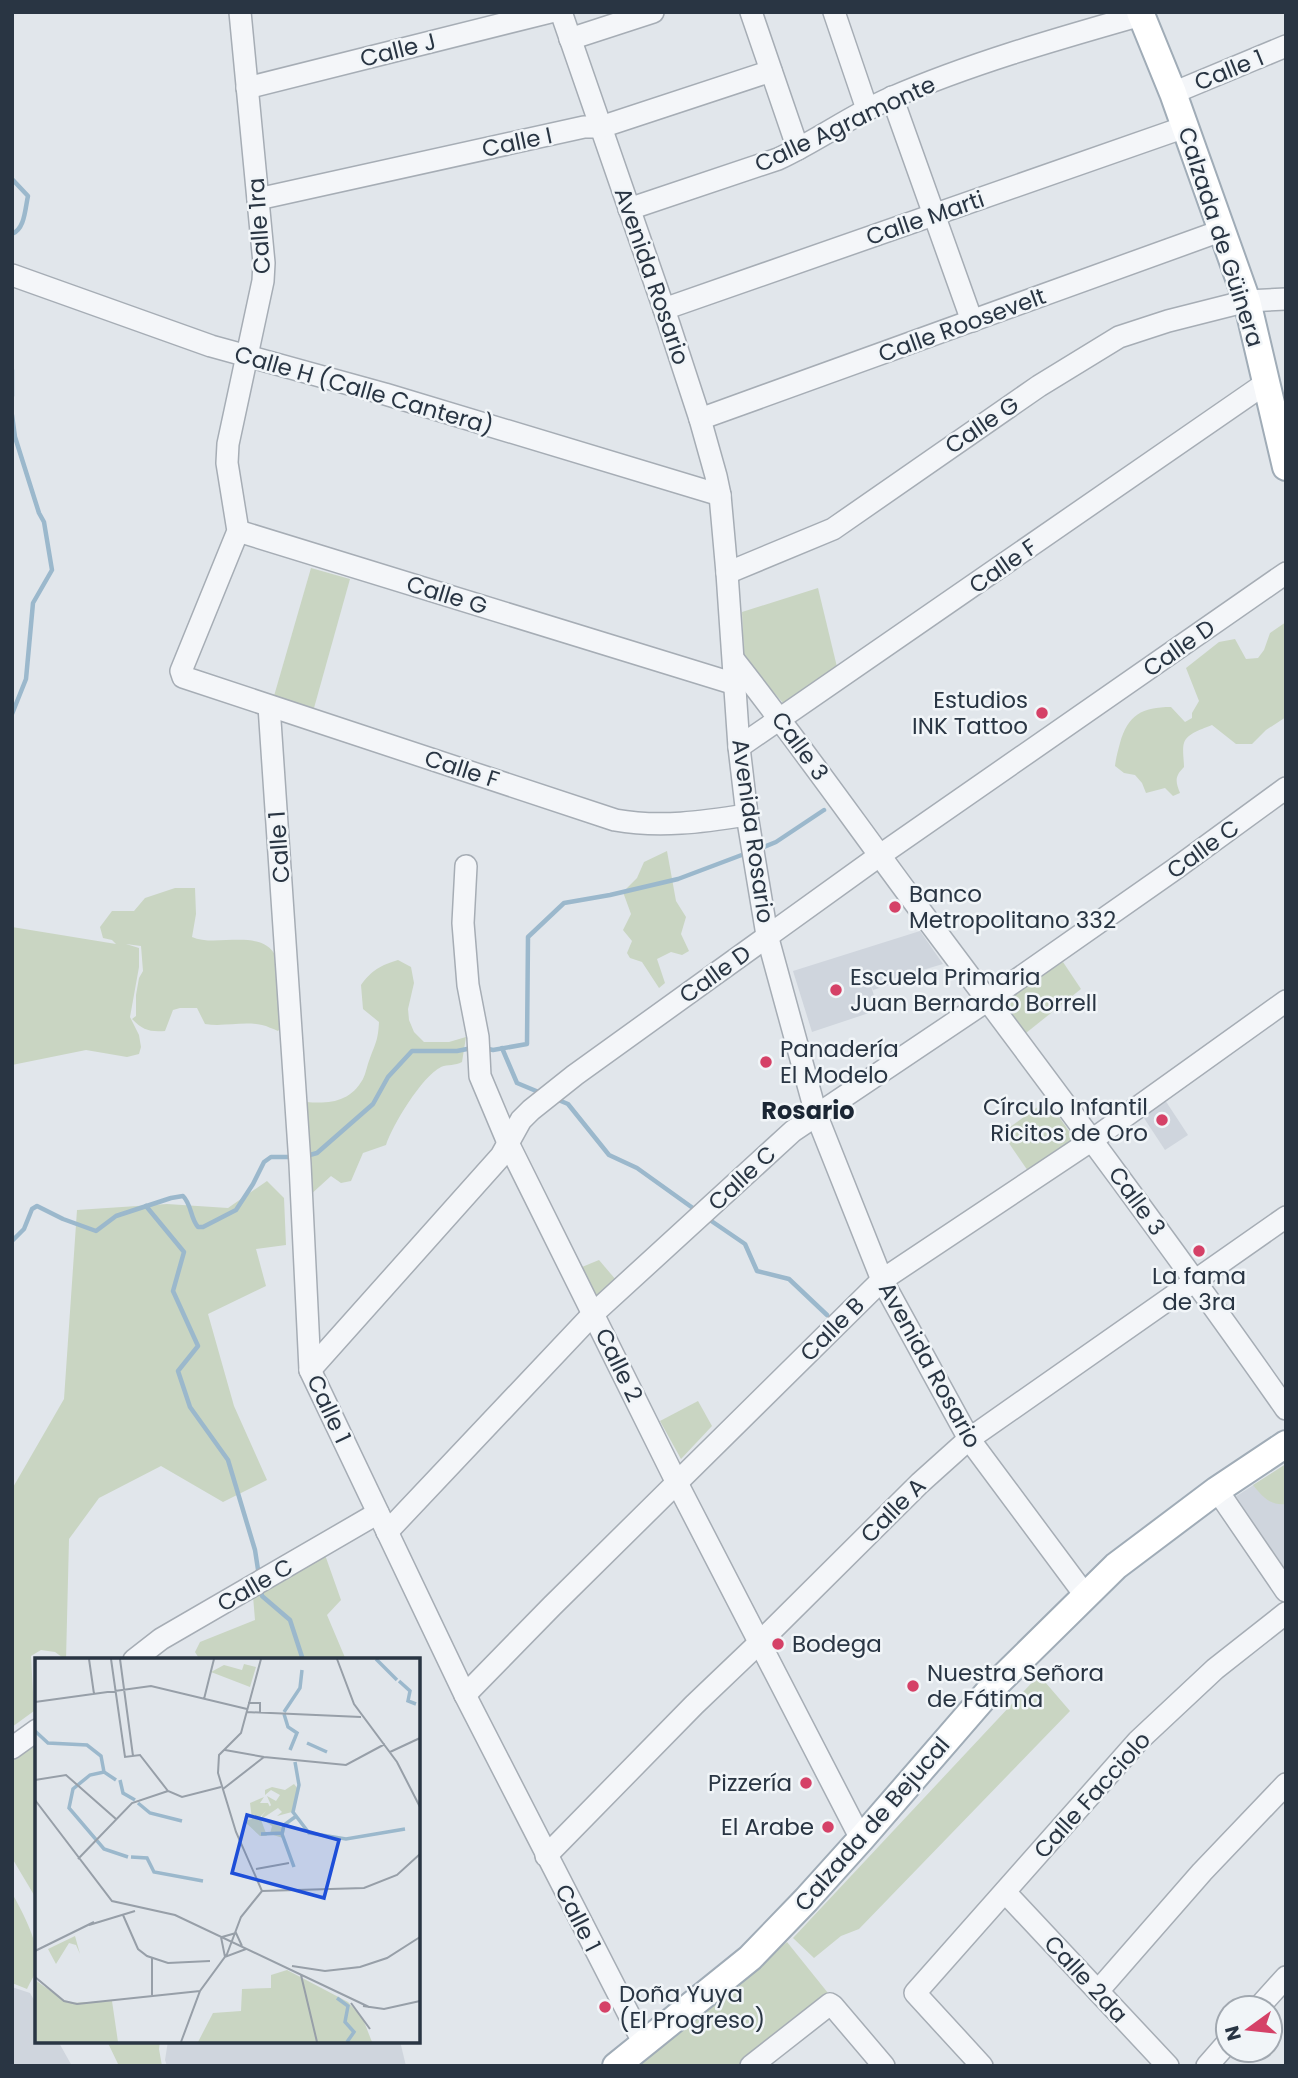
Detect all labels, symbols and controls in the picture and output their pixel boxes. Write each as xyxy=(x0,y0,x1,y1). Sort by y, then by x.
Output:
street label: Calle J xyxy=(357,25,439,75)
street label: Calle 1 xyxy=(1189,42,1269,98)
street label: Calle Agramonte xyxy=(749,68,941,180)
street label: Calle I xyxy=(479,119,555,165)
street label: Calzada de Güinera xyxy=(1170,123,1272,351)
street label: Calle 1ra xyxy=(240,177,278,275)
street label: Avenida Rosario xyxy=(607,183,697,369)
street label: Calle Marti xyxy=(862,183,988,253)
street label: Calle Roosevelt xyxy=(874,280,1050,370)
street label: Calle H (Calle Cantera) xyxy=(231,338,497,442)
street label: Calle G xyxy=(939,389,1025,461)
street label: Calle F xyxy=(962,531,1044,601)
street label: Calle G xyxy=(403,568,491,622)
street label: Calle D xyxy=(1137,612,1221,684)
place label: Estudios INK Tattoo xyxy=(912,684,1028,742)
street label: Calle 3 xyxy=(764,705,836,787)
marker: Estudios INK Tattoo xyxy=(1034,705,1050,721)
street label: Avenida Rosario xyxy=(724,737,782,925)
street label: Calle F xyxy=(421,742,503,796)
street label: Calle 1 xyxy=(261,810,297,884)
street label: Calle C xyxy=(1160,812,1246,886)
place label: Banco Metropolitano 332 xyxy=(909,878,1116,936)
marker: Banco Metropolitano 332 xyxy=(887,899,903,915)
street label: Calle D xyxy=(673,937,757,1011)
place label: Escuela Primaria Juan Bernardo Borrell xyxy=(850,961,1097,1019)
marker: Escuela Primaria Juan Bernardo Borrell xyxy=(828,982,844,998)
place label: Panadería El Modelo xyxy=(780,1033,899,1091)
marker: Panadería El Modelo xyxy=(758,1054,774,1070)
place label: Círculo Infantil Ricitos de Oro xyxy=(983,1091,1148,1149)
district label: Rosario xyxy=(761,1094,855,1127)
marker: Círculo Infantil Ricitos de Oro xyxy=(1154,1112,1170,1128)
street label: Calle C xyxy=(701,1138,783,1218)
street label: Calle 3 xyxy=(1101,1160,1173,1242)
marker: La fama de 3ra xyxy=(1191,1243,1207,1259)
place label: La fama de 3ra xyxy=(1152,1260,1246,1318)
street label: Avenida Rosario xyxy=(871,1276,989,1454)
street label: Calle B xyxy=(793,1290,871,1368)
street label: Calle 2 xyxy=(587,1323,651,1407)
street label: Calle 1 xyxy=(299,1369,359,1449)
street label: Calle A xyxy=(853,1470,933,1550)
street label: Calle C xyxy=(211,1550,299,1620)
place label: Bodega xyxy=(792,1628,882,1660)
marker: Bodega xyxy=(770,1636,786,1652)
place label: Nuestra Señora de Fátima xyxy=(927,1657,1104,1715)
inset map xyxy=(35,1658,420,2043)
marker: Nuestra Señora de Fátima xyxy=(905,1678,921,1694)
street label: Calle Facciolo xyxy=(1026,1725,1158,1865)
street label: Calzada de Bejucal xyxy=(787,1730,957,1918)
place label: Pizzería xyxy=(708,1767,792,1799)
marker: Pizzería xyxy=(798,1775,814,1791)
place label: El Arabe xyxy=(721,1811,814,1843)
marker: El Arabe xyxy=(820,1819,836,1835)
street label: Calle 1 xyxy=(547,1878,609,1958)
street label: Calle 2da xyxy=(1037,1928,1135,2030)
place label: Doña Yuya (El Progreso) xyxy=(619,1978,765,2036)
north arrow xyxy=(1214,1994,1284,2064)
marker: Doña Yuya (El Progreso) xyxy=(597,1999,613,2015)
text: N xyxy=(1218,2023,1248,2044)

